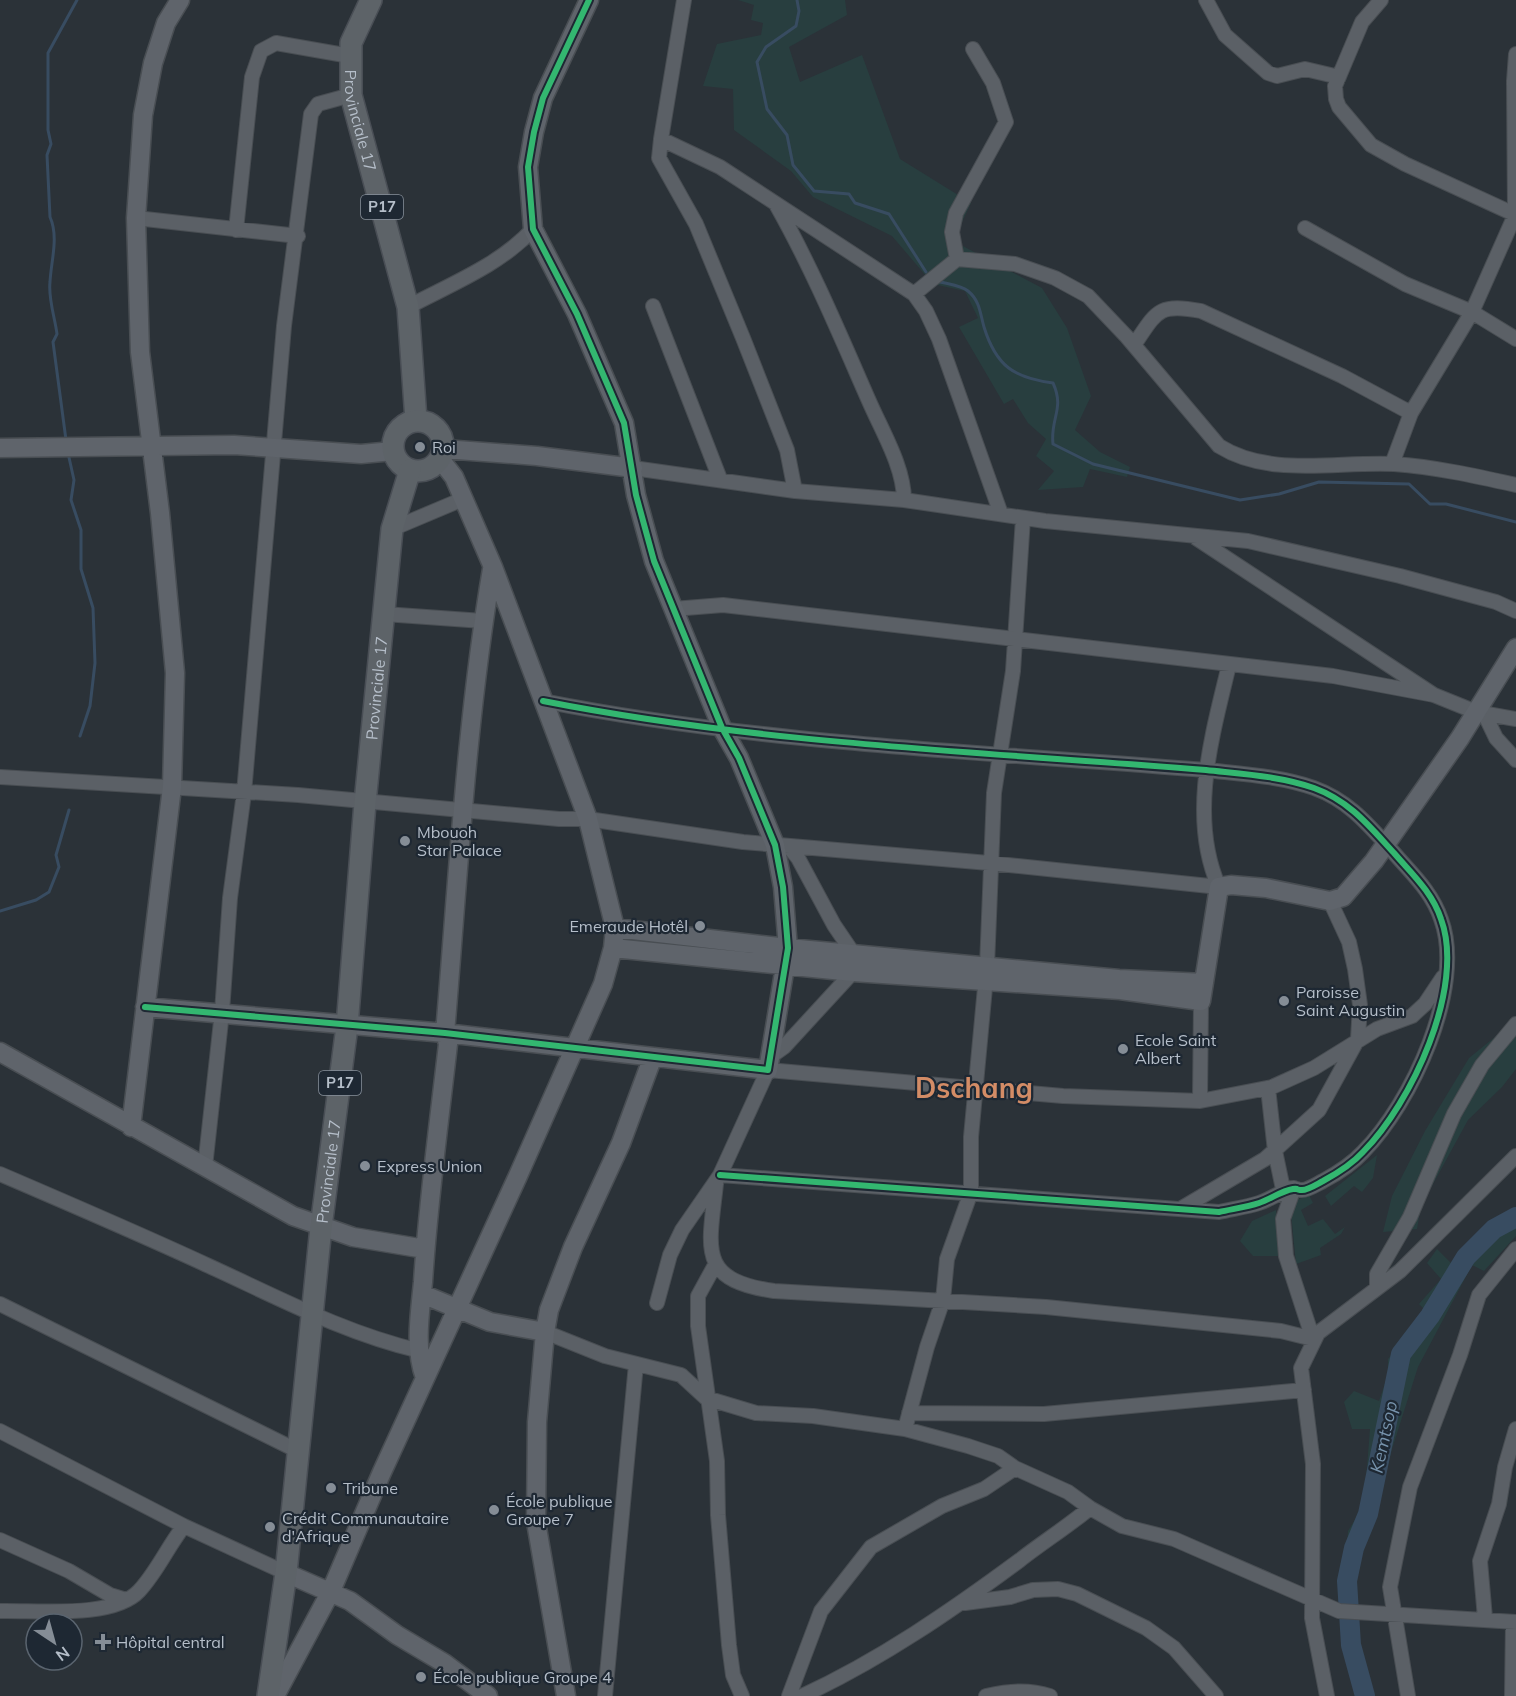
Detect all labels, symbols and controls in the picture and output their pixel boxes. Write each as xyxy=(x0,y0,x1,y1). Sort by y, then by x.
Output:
street label: Provinciale 17 xyxy=(341,70,381,173)
road number: P17 xyxy=(361,195,403,219)
place label: Roi xyxy=(432,437,456,457)
marker: Roi xyxy=(413,440,427,454)
street label: Provinciale 17 xyxy=(361,635,391,741)
place label: Mbouoh Star Palace xyxy=(417,822,502,860)
marker: Mbouoh Star Palace xyxy=(398,834,412,848)
place label: Emeraude Hotêl xyxy=(569,916,688,936)
marker: Emeraude Hotêl xyxy=(693,919,707,933)
place label: Paroisse Saint Augustin xyxy=(1296,982,1405,1020)
marker: Paroisse Saint Augustin xyxy=(1277,994,1291,1008)
place label: Ecole Saint Albert xyxy=(1135,1030,1217,1068)
marker: Ecole Saint Albert xyxy=(1116,1042,1130,1056)
district label: Dschang xyxy=(915,1070,1033,1105)
road number: P17 xyxy=(319,1071,361,1095)
street label: Provinciale 17 xyxy=(312,1119,345,1224)
place label: Express Union xyxy=(377,1156,482,1176)
marker: Express Union xyxy=(358,1159,372,1173)
water label: Kemtsop xyxy=(1365,1399,1402,1475)
place label: Tribune xyxy=(343,1478,398,1498)
marker: Tribune xyxy=(324,1481,338,1495)
place label: École publique Groupe 7 xyxy=(506,1491,613,1529)
marker: École publique Groupe 7 xyxy=(487,1503,501,1517)
place label: Crédit Communautaire d'Afrique xyxy=(282,1508,449,1546)
marker: Crédit Communautaire d'Afrique xyxy=(263,1520,277,1534)
north arrow xyxy=(24,1612,84,1672)
place label: Hôpital central xyxy=(116,1632,225,1652)
marker: Hôpital central xyxy=(94,1633,112,1651)
text: N xyxy=(52,1642,74,1666)
place label: École publique Groupe 4 xyxy=(433,1667,612,1687)
marker: École publique Groupe 4 xyxy=(414,1670,428,1684)

